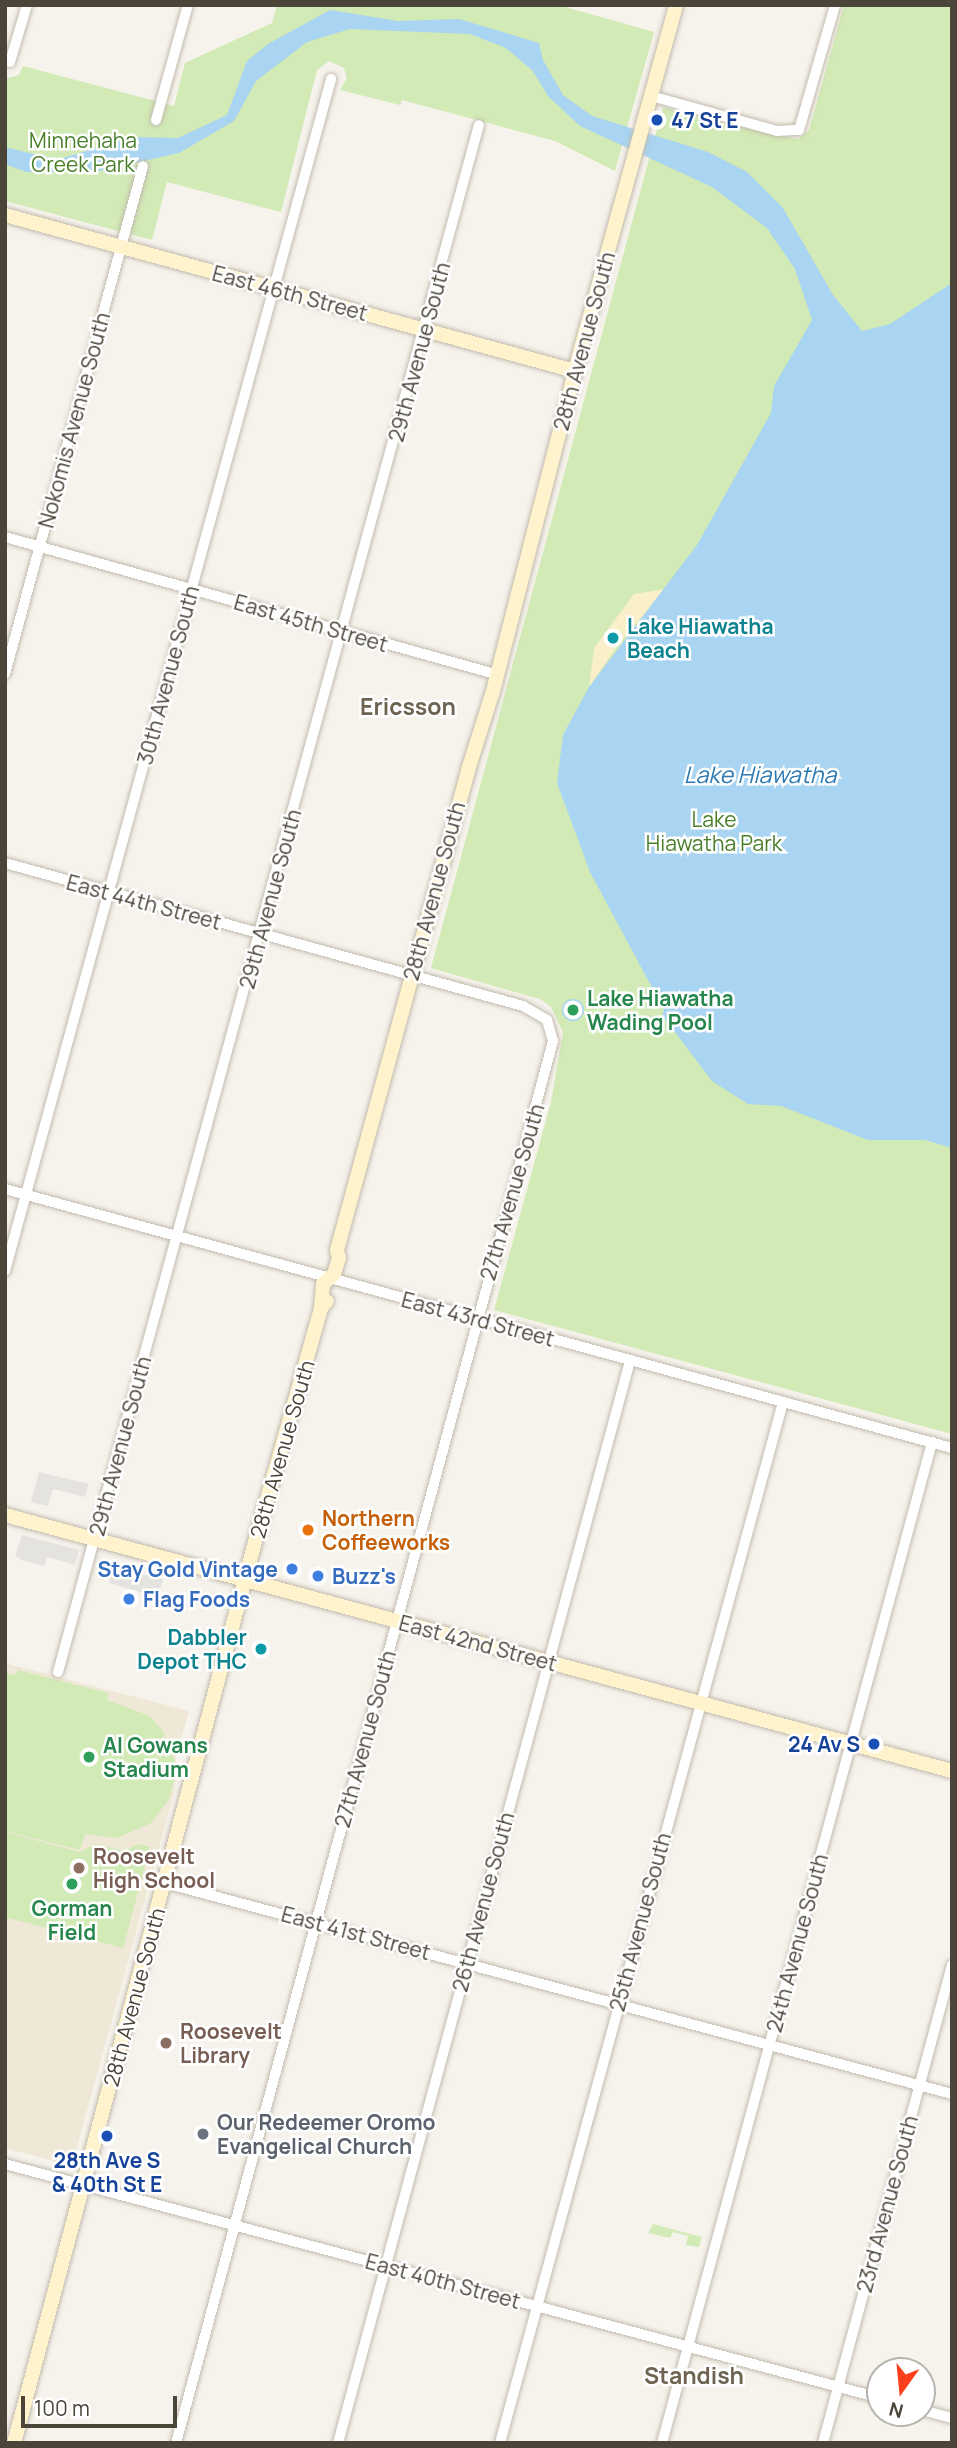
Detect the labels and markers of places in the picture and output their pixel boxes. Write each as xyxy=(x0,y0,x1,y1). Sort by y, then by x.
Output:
place label: 47 St E xyxy=(671,107,739,133)
marker: 47 St E xyxy=(649,112,665,128)
place label: Lake Hiawatha Beach xyxy=(627,613,774,663)
marker: Lake Hiawatha Beach xyxy=(605,630,621,646)
place label: Lake Hiawatha Wading Pool xyxy=(587,985,734,1035)
marker: Lake Hiawatha Wading Pool xyxy=(565,1002,581,1018)
place label: Northern Coffeeworks xyxy=(322,1505,450,1555)
marker: Northern Coffeeworks xyxy=(300,1522,316,1538)
place label: Stay Gold Vintage xyxy=(97,1556,278,1582)
marker: Stay Gold Vintage xyxy=(284,1561,300,1577)
place label: Buzz's xyxy=(332,1563,396,1589)
marker: Buzz's xyxy=(310,1568,326,1584)
place label: Flag Foods xyxy=(143,1586,250,1612)
marker: Flag Foods xyxy=(121,1591,137,1607)
place label: Dabbler Depot THC xyxy=(137,1624,247,1674)
marker: Dabbler Depot THC xyxy=(253,1641,269,1657)
place label: 24 Av S xyxy=(788,1731,860,1757)
place label: Al Gowans Stadium xyxy=(103,1732,208,1782)
marker: 24 Av S xyxy=(866,1736,882,1752)
marker: Al Gowans Stadium xyxy=(81,1749,97,1765)
place label: Roosevelt High School xyxy=(93,1843,215,1893)
marker: Roosevelt High School xyxy=(71,1860,87,1876)
marker: Gorman Field xyxy=(64,1876,80,1892)
place label: Gorman Field xyxy=(32,1895,112,1945)
place label: Roosevelt Library xyxy=(180,2018,282,2068)
marker: Roosevelt Library xyxy=(158,2035,174,2051)
place label: Our Redeemer Oromo Evangelical Church xyxy=(217,2109,435,2159)
marker: Our Redeemer Oromo Evangelical Church xyxy=(195,2126,211,2142)
marker: 28th Ave S & 40th St E xyxy=(99,2128,115,2144)
place label: 28th Ave S & 40th St E xyxy=(52,2147,162,2197)

